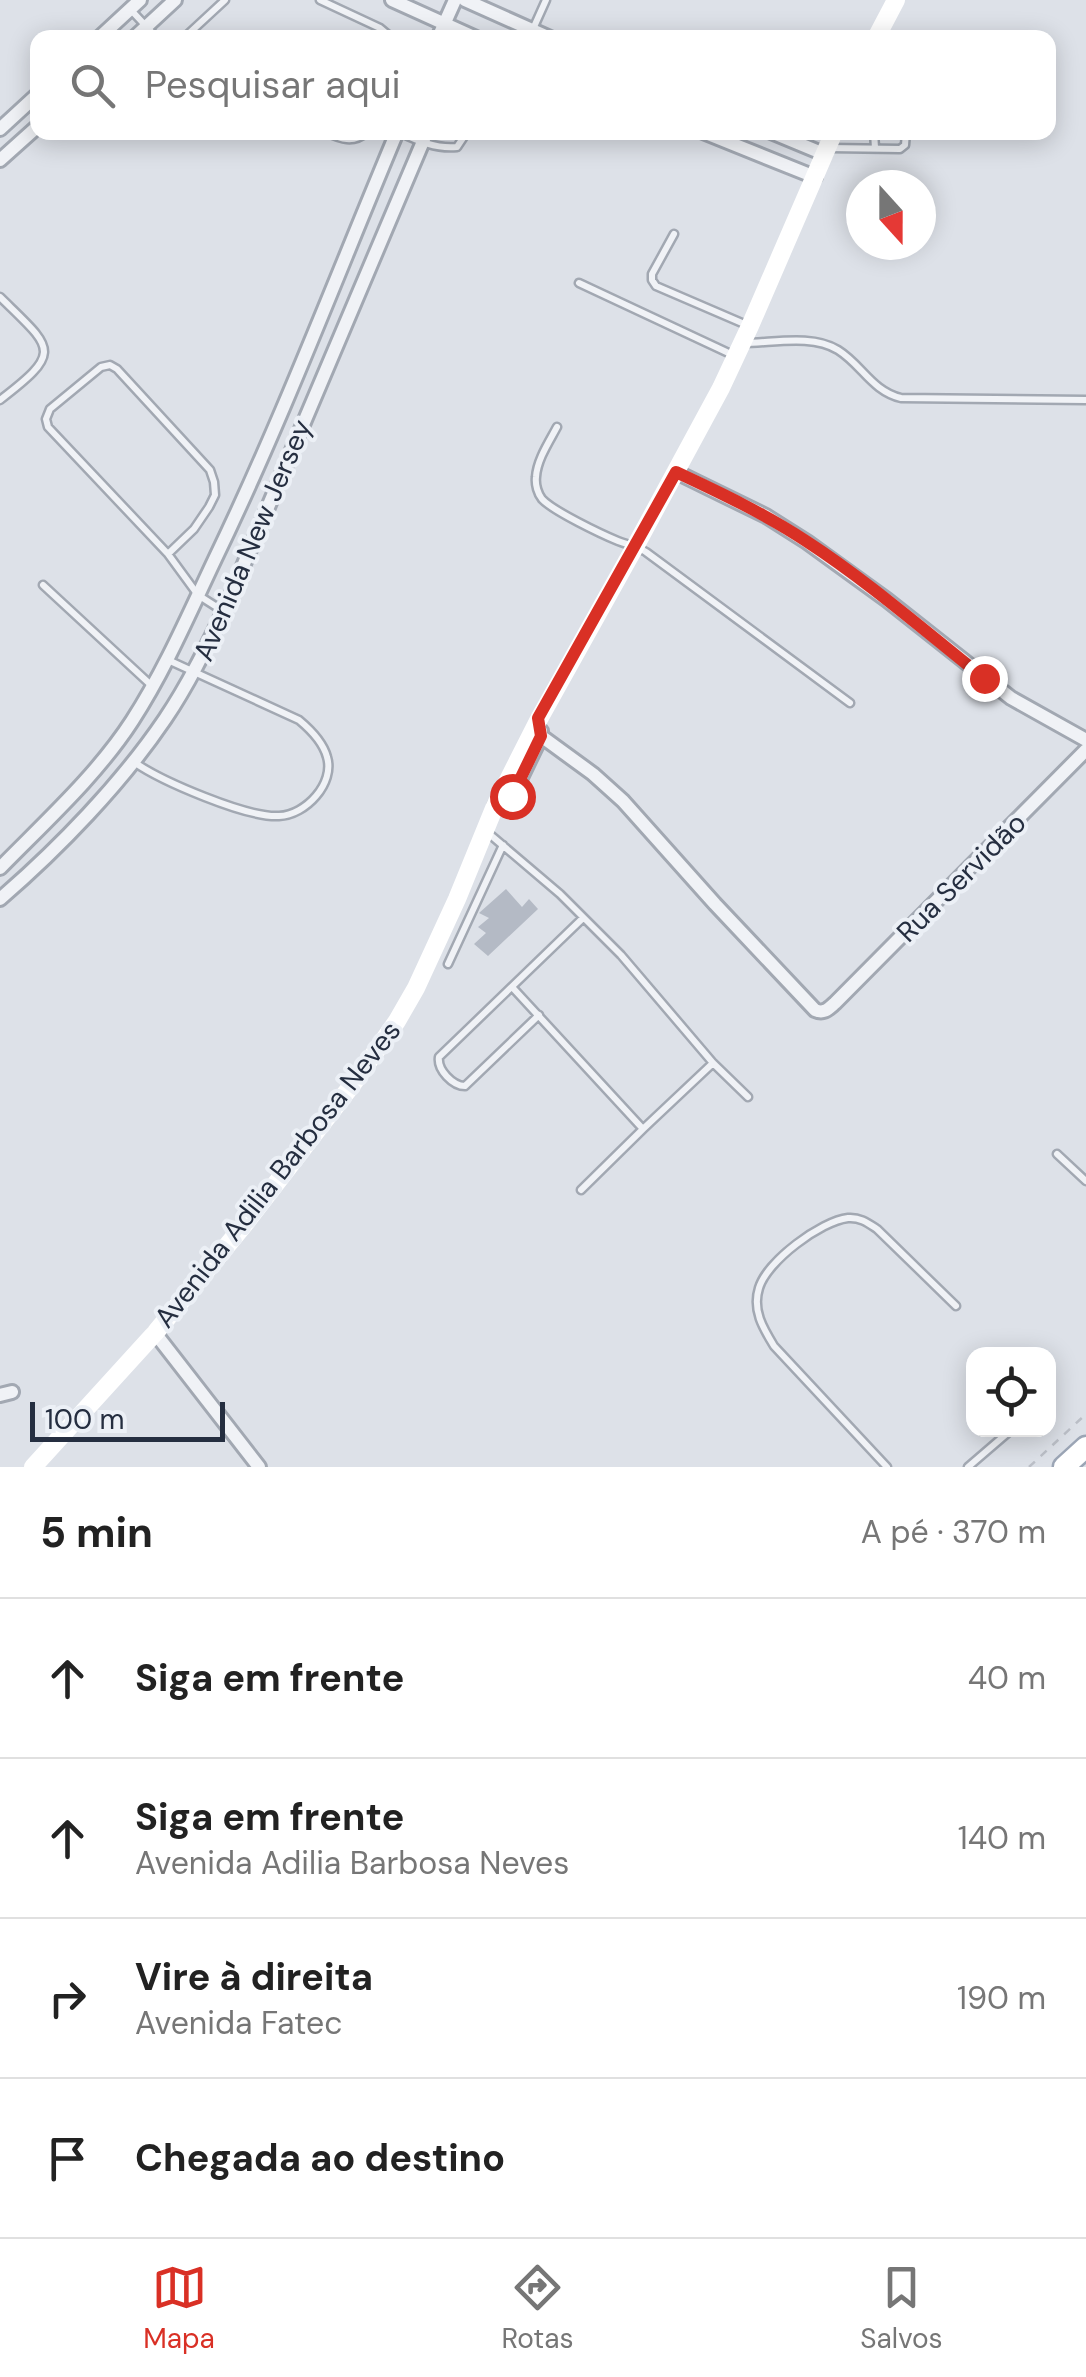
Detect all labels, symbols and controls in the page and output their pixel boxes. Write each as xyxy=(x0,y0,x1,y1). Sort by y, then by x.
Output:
search box xyxy=(30,30,1056,140)
icon: search xyxy=(65,58,120,113)
text: Pesquisar aqui xyxy=(145,60,401,110)
north arrow xyxy=(846,170,936,260)
street label: Avenida New Jersey xyxy=(185,414,320,667)
route end xyxy=(962,656,1008,702)
route start xyxy=(490,774,536,820)
street label: Rua Servidão xyxy=(889,805,1034,950)
street label: Avenida Adilia Barbosa Neves xyxy=(146,1013,409,1335)
map controls xyxy=(966,1347,1056,1437)
button: locate xyxy=(966,1347,1056,1437)
scale bar xyxy=(30,1397,225,1442)
text: 100 m xyxy=(45,1401,124,1438)
text: 5 min xyxy=(40,1505,153,1560)
text: A pé · 370 m xyxy=(861,1511,1046,1553)
icon: ahead xyxy=(40,1651,95,1706)
text: Siga em frente xyxy=(135,1653,404,1703)
text: 40 m xyxy=(968,1657,1046,1699)
text: Siga em frente xyxy=(135,1792,404,1842)
icon: ahead xyxy=(40,1811,95,1866)
text: 140 m xyxy=(958,1817,1046,1859)
text: Avenida Adilia Barbosa Neves xyxy=(135,1842,569,1884)
text: Vire à direita xyxy=(135,1952,373,2002)
icon: right xyxy=(40,1971,95,2026)
text: 190 m xyxy=(957,1977,1046,2019)
text: Avenida Fatec xyxy=(135,2002,342,2044)
icon: arrive xyxy=(40,2131,95,2186)
text: Chegada ao destino xyxy=(135,2133,505,2183)
tab: Mapa xyxy=(143,2260,215,2357)
tab: Rotas xyxy=(501,2260,574,2357)
tab: Salvos xyxy=(860,2260,943,2357)

